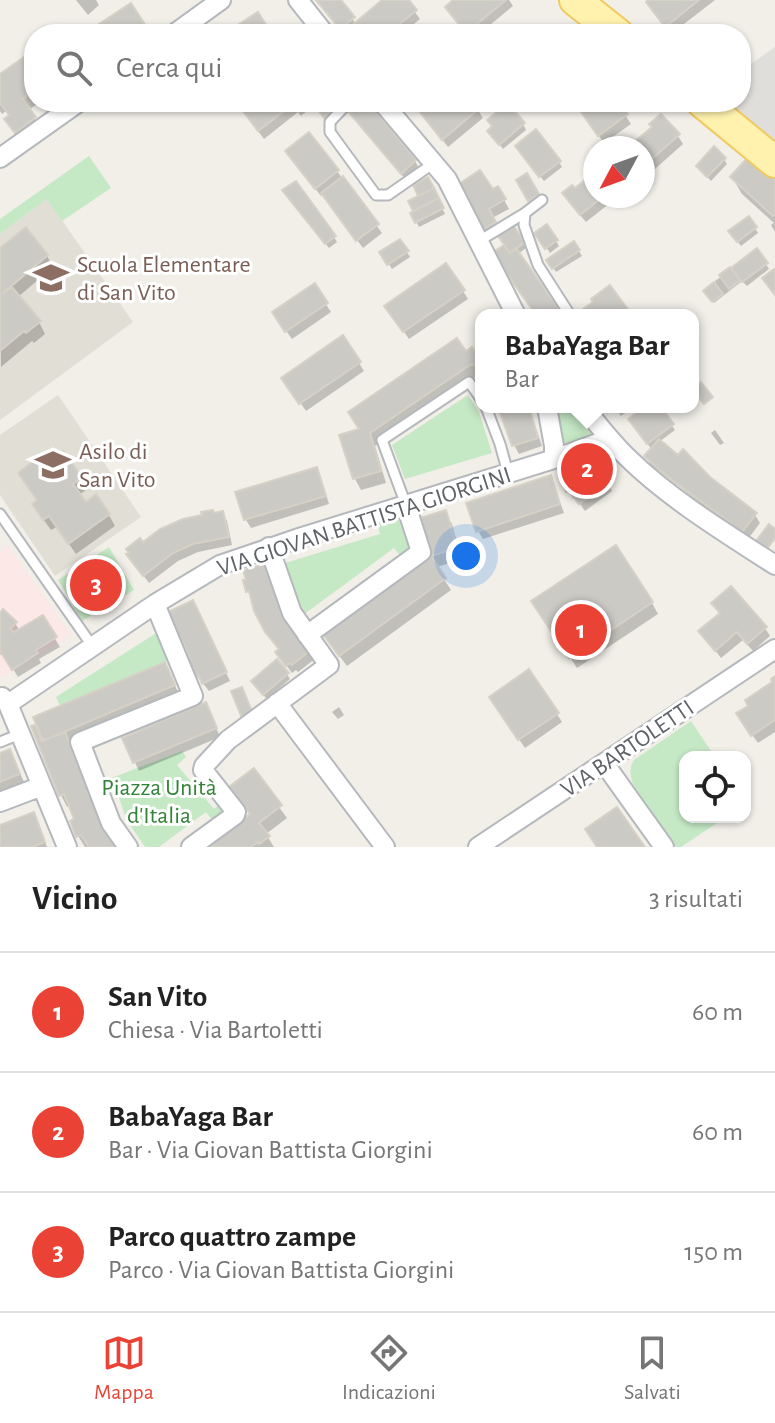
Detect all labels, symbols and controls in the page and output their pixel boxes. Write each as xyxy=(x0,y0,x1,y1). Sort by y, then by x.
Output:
search box xyxy=(24,24,751,112)
icon: search xyxy=(52,46,96,90)
text: Cerca qui xyxy=(116,53,222,83)
north arrow xyxy=(583,136,655,208)
place label: Scuola Elementare di San Vito xyxy=(77,253,251,305)
school or university icon: Scuola Elementare di San Vito xyxy=(32,259,70,297)
popup xyxy=(475,309,699,413)
text: BabaYaga Bar xyxy=(505,331,670,361)
text: Bar xyxy=(505,366,539,392)
pin: 2 xyxy=(561,439,613,499)
place label: Asilo di San Vito xyxy=(79,440,156,492)
school or university icon: Asilo di San Vito xyxy=(34,446,72,484)
street label: VIA GIOVAN BATTISTA GIORGINI xyxy=(214,463,514,581)
your location xyxy=(446,536,486,576)
pin: 3 xyxy=(70,555,122,615)
pin: 1 xyxy=(555,600,607,660)
street label: VIA BARTOLETTI xyxy=(557,696,698,802)
map controls xyxy=(679,751,751,823)
button: locate xyxy=(679,751,751,823)
park label: Piazza Unità d'Italia xyxy=(101,776,217,828)
text: Vicino xyxy=(32,882,118,916)
text: 3 risultati xyxy=(649,886,743,912)
text: San Vito xyxy=(108,982,207,1012)
text: 1 xyxy=(53,999,63,1025)
text: 60 m xyxy=(692,999,743,1025)
text: Chiesa · Via Bartoletti xyxy=(108,1017,323,1043)
text: BabaYaga Bar xyxy=(108,1102,273,1132)
text: 2 xyxy=(52,1119,64,1145)
text: 60 m xyxy=(692,1119,743,1145)
text: Bar · Via Giovan Battista Giorgini xyxy=(108,1137,433,1163)
text: Parco quattro zampe xyxy=(108,1222,356,1252)
text: 3 xyxy=(52,1239,64,1265)
text: 150 m xyxy=(684,1239,743,1265)
text: Parco · Via Giovan Battista Giorgini xyxy=(108,1257,454,1283)
tab: Mappa xyxy=(94,1331,154,1405)
tab: Indicazioni xyxy=(342,1331,436,1405)
tab: Salvati xyxy=(624,1331,681,1405)

